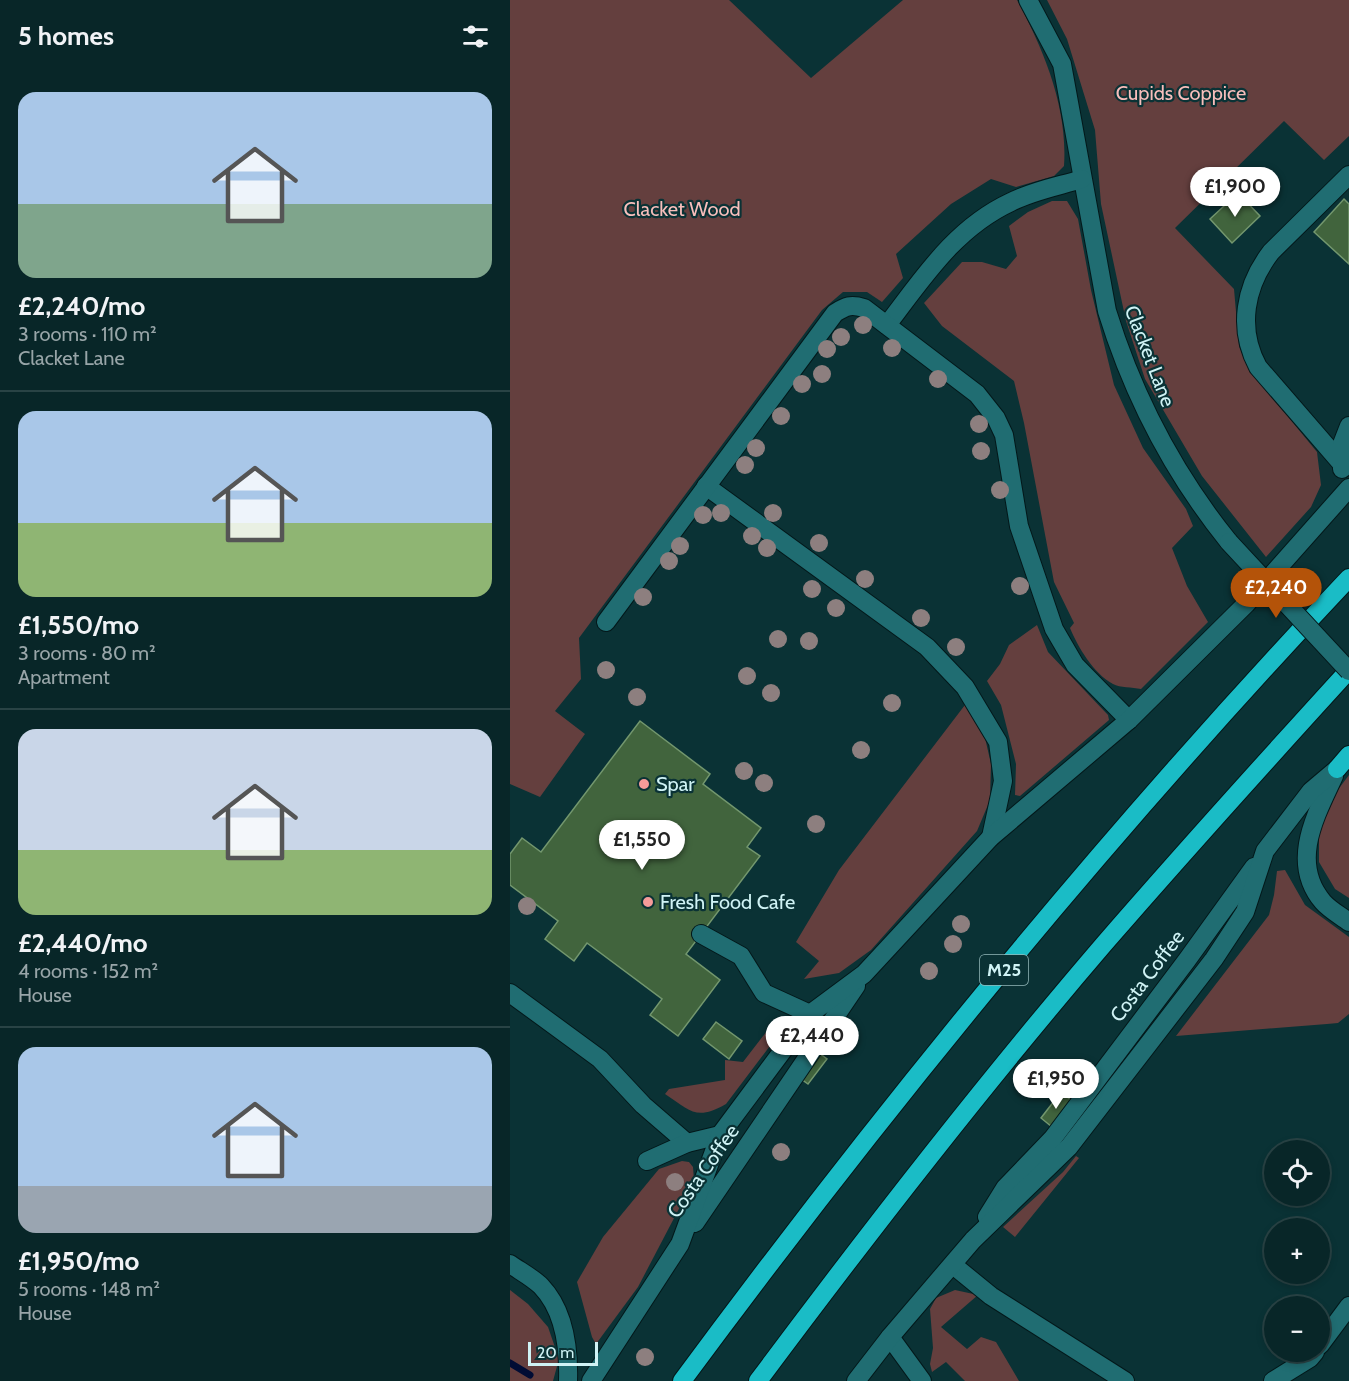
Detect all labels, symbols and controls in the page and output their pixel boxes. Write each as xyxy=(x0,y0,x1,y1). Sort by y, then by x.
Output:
text: 5 homes xyxy=(18,20,114,52)
icon: filters xyxy=(459,20,492,53)
park label: Cupids Coppice xyxy=(1116,81,1246,105)
icon: home xyxy=(201,131,309,239)
pin: £1,900 xyxy=(1186,167,1284,218)
text: £1,900 xyxy=(1204,174,1266,198)
park label: Clacket Wood xyxy=(624,197,740,221)
text: £2,240/mo xyxy=(18,290,145,322)
street label: Clacket Lane xyxy=(1120,302,1180,410)
text: 3 rooms · 110 m² xyxy=(18,322,157,346)
text: Clacket Lane xyxy=(18,346,125,370)
icon: home xyxy=(201,450,309,558)
pin: £2,240 xyxy=(1227,568,1325,619)
text: £2,240 xyxy=(1245,575,1307,599)
text: £1,550/mo xyxy=(18,609,139,641)
text: 3 rooms · 80 m² xyxy=(18,641,156,665)
text: Apartment xyxy=(18,665,110,689)
icon: home xyxy=(201,768,309,876)
place label: Spar xyxy=(656,772,695,796)
marker: Spar xyxy=(637,777,651,791)
pin: £1,550 xyxy=(593,820,691,871)
text: £1,550 xyxy=(613,827,671,851)
place label: Fresh Food Cafe xyxy=(660,890,795,914)
marker: Fresh Food Cafe xyxy=(641,895,655,909)
street label: Costa Coffee xyxy=(1105,925,1189,1027)
text: £2,440/mo xyxy=(18,927,148,959)
road number: M25 xyxy=(980,955,1028,985)
text: 4 rooms · 152 m² xyxy=(18,959,158,983)
text: House xyxy=(18,983,72,1007)
pin: £2,440 xyxy=(763,1016,861,1067)
text: £2,440 xyxy=(780,1023,844,1047)
pin: £1,950 xyxy=(1007,1059,1105,1110)
text: £1,950 xyxy=(1027,1066,1085,1090)
icon: home xyxy=(201,1086,309,1194)
street label: Costa Coffee xyxy=(662,1120,744,1222)
map controls xyxy=(1264,1140,1330,1362)
button: locate xyxy=(1264,1140,1330,1206)
button: + xyxy=(1264,1218,1330,1284)
text: £1,950/mo xyxy=(18,1245,139,1277)
text: 5 rooms · 148 m² xyxy=(18,1277,160,1301)
button: − xyxy=(1264,1296,1330,1362)
text: House xyxy=(18,1301,72,1325)
scale bar xyxy=(528,1339,598,1366)
text: 20 m xyxy=(537,1343,574,1362)

